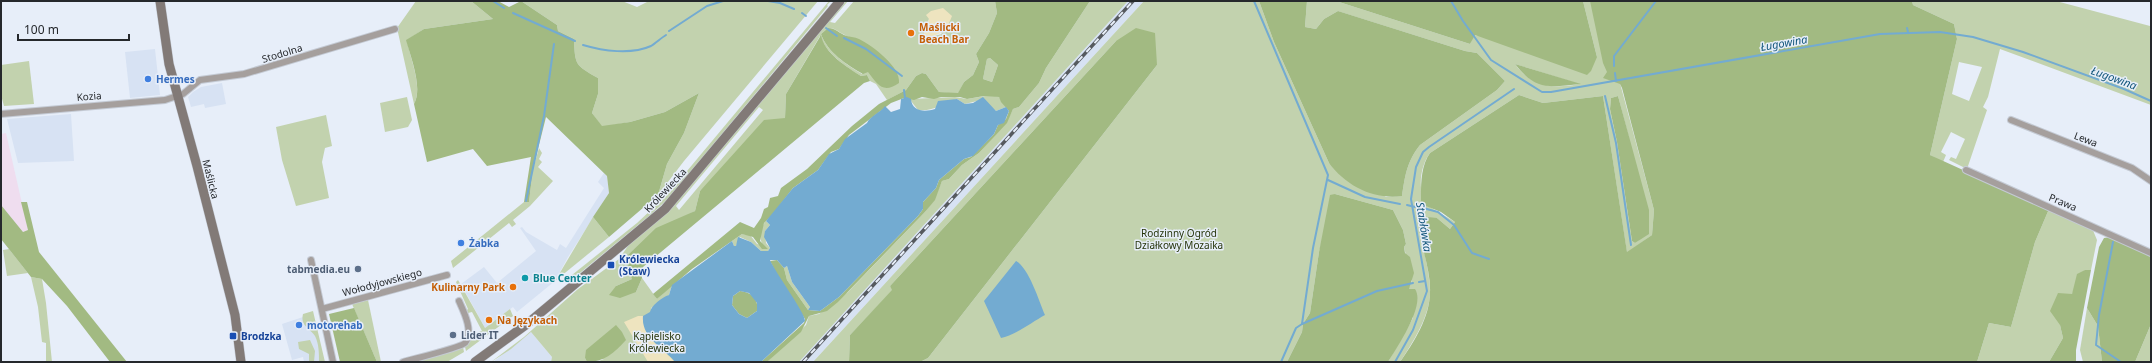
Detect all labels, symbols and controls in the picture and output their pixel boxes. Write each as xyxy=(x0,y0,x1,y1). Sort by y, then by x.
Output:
scale bar xyxy=(18,16,129,42)
place label: Maślicki Beach Bar xyxy=(919,20,970,46)
text: 100 m xyxy=(24,21,59,38)
marker: Maślicki Beach Bar xyxy=(906,28,916,38)
water label: Ługowina xyxy=(1759,31,1809,54)
street label: Stodolna xyxy=(260,40,304,66)
water label: Ługowina xyxy=(2089,62,2140,93)
place label: Hermes xyxy=(156,72,195,86)
marker: Hermes xyxy=(143,74,153,84)
street label: Kozia xyxy=(76,88,102,104)
street label: Lewa xyxy=(2072,128,2100,150)
street label: Maślicka xyxy=(199,158,223,200)
street label: Królewiecka xyxy=(641,165,689,215)
street label: Prawa xyxy=(2047,190,2079,214)
water label: Stabłówka xyxy=(1413,201,1436,254)
park label: Rodzinny Ogród Działkowy Mozaika xyxy=(1135,226,1223,252)
place label: Żabka xyxy=(469,236,499,250)
marker: Żabka xyxy=(456,238,466,248)
place label: Królewiecka (Staw) xyxy=(619,252,680,278)
marker: Królewiecka (Staw) xyxy=(606,260,616,270)
place label: tabmedia.eu xyxy=(287,262,350,276)
marker: tabmedia.eu xyxy=(353,264,363,274)
street label: Wołodyjowskiego xyxy=(341,265,423,299)
place label: Blue Center xyxy=(533,271,592,285)
marker: Blue Center xyxy=(520,273,530,283)
place label: Kulinarny Park xyxy=(431,280,506,294)
marker: Kulinarny Park xyxy=(508,282,518,292)
place label: Na Językach xyxy=(497,313,557,327)
marker: Na Językach xyxy=(484,315,494,325)
place label: motorehab xyxy=(307,318,363,332)
marker: motorehab xyxy=(294,320,304,330)
place label: Lider IT xyxy=(461,328,499,342)
place label: Brodzka xyxy=(241,329,282,343)
park label: Kąpielisko Królewiecka xyxy=(629,329,685,355)
marker: Lider IT xyxy=(448,330,458,340)
marker: Brodzka xyxy=(228,331,238,341)

